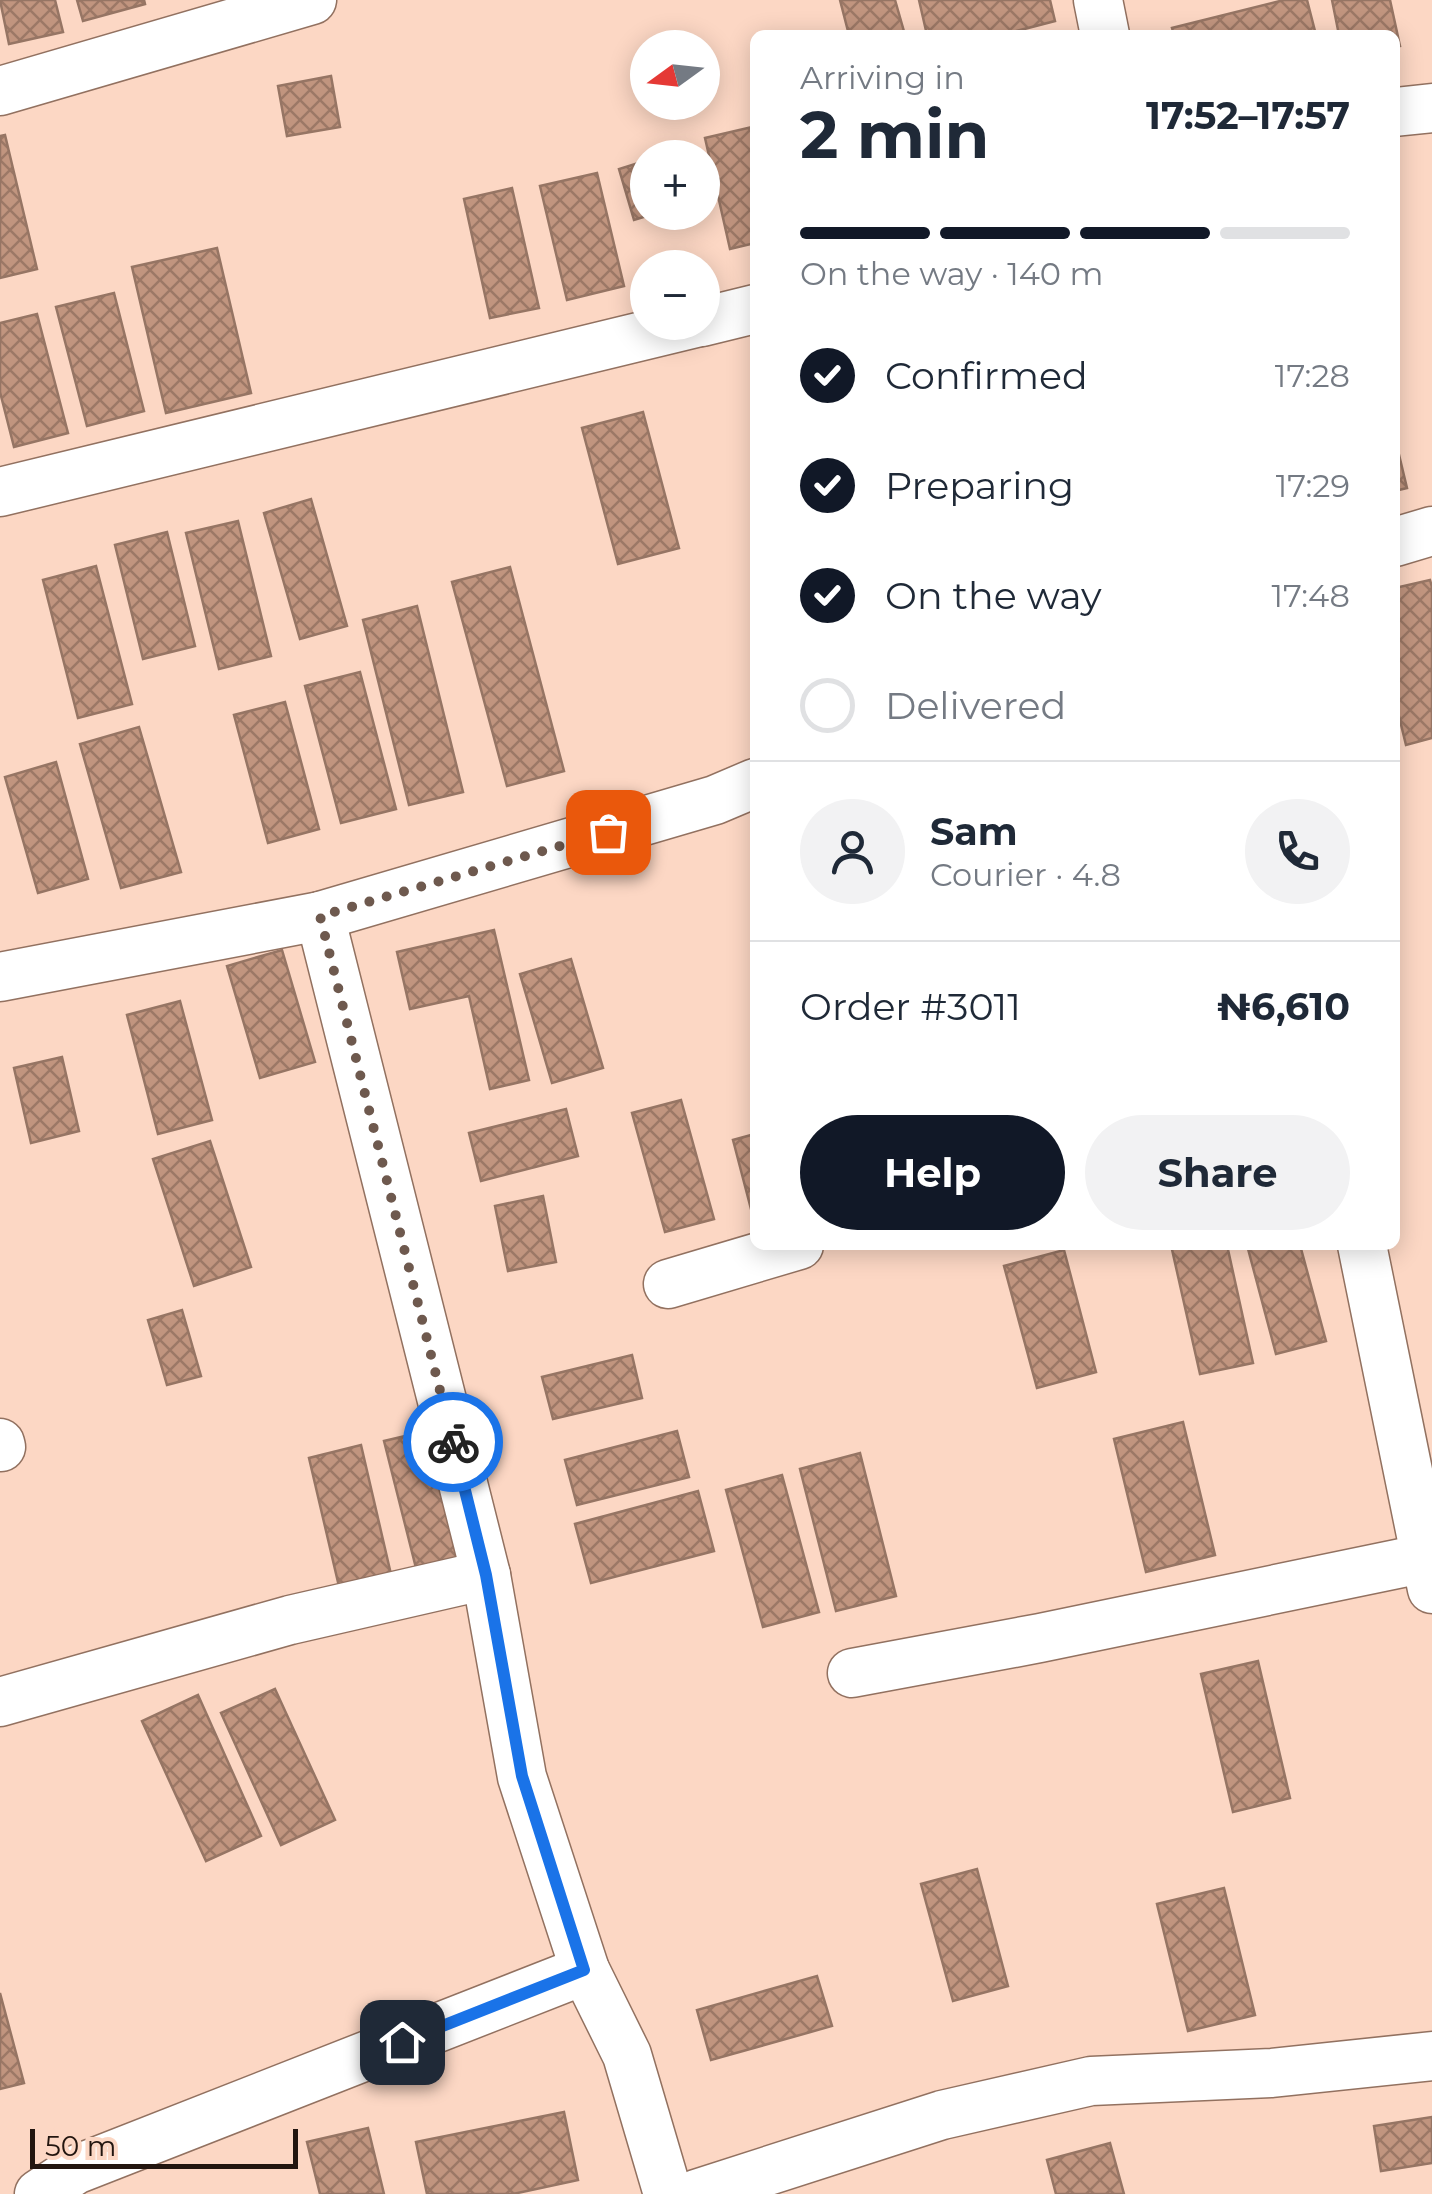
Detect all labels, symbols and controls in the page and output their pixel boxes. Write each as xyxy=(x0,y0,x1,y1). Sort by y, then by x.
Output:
north arrow xyxy=(630,30,720,120)
map controls xyxy=(630,30,720,340)
text: Arriving in xyxy=(800,58,965,97)
text: 17:52–17:57 xyxy=(1146,92,1350,139)
text: 2 min xyxy=(800,95,989,174)
button: + xyxy=(630,140,720,230)
button: − xyxy=(630,250,720,340)
text: On the way · 140 m xyxy=(800,254,1103,293)
icon: check xyxy=(800,348,855,403)
text: Confirmed xyxy=(885,352,1088,399)
text: 17:28 xyxy=(1275,356,1350,395)
icon: check xyxy=(800,458,855,513)
text: Preparing xyxy=(885,462,1074,509)
text: 17:29 xyxy=(1276,466,1350,505)
icon: check xyxy=(800,568,855,623)
text: On the way xyxy=(885,572,1102,619)
text: 17:48 xyxy=(1272,576,1350,615)
text: Delivered xyxy=(885,682,1066,729)
pin xyxy=(566,790,651,875)
button: person xyxy=(800,799,905,904)
button: phone xyxy=(1245,799,1350,904)
icon: bag xyxy=(581,805,636,860)
text: Sam xyxy=(930,808,1018,855)
text: Courier · 4.8 xyxy=(930,855,1121,894)
text: Order #3011 xyxy=(800,983,1021,1030)
text: ₦6,610 xyxy=(1217,983,1350,1030)
button: Help xyxy=(800,1115,1065,1230)
button: Share xyxy=(1085,1115,1350,1230)
courier xyxy=(403,1392,503,1492)
icon: bike xyxy=(426,1415,481,1470)
pin xyxy=(360,2000,445,2085)
icon: home xyxy=(375,2015,430,2070)
scale bar xyxy=(30,2124,298,2168)
text: 50 m xyxy=(45,2129,116,2163)

